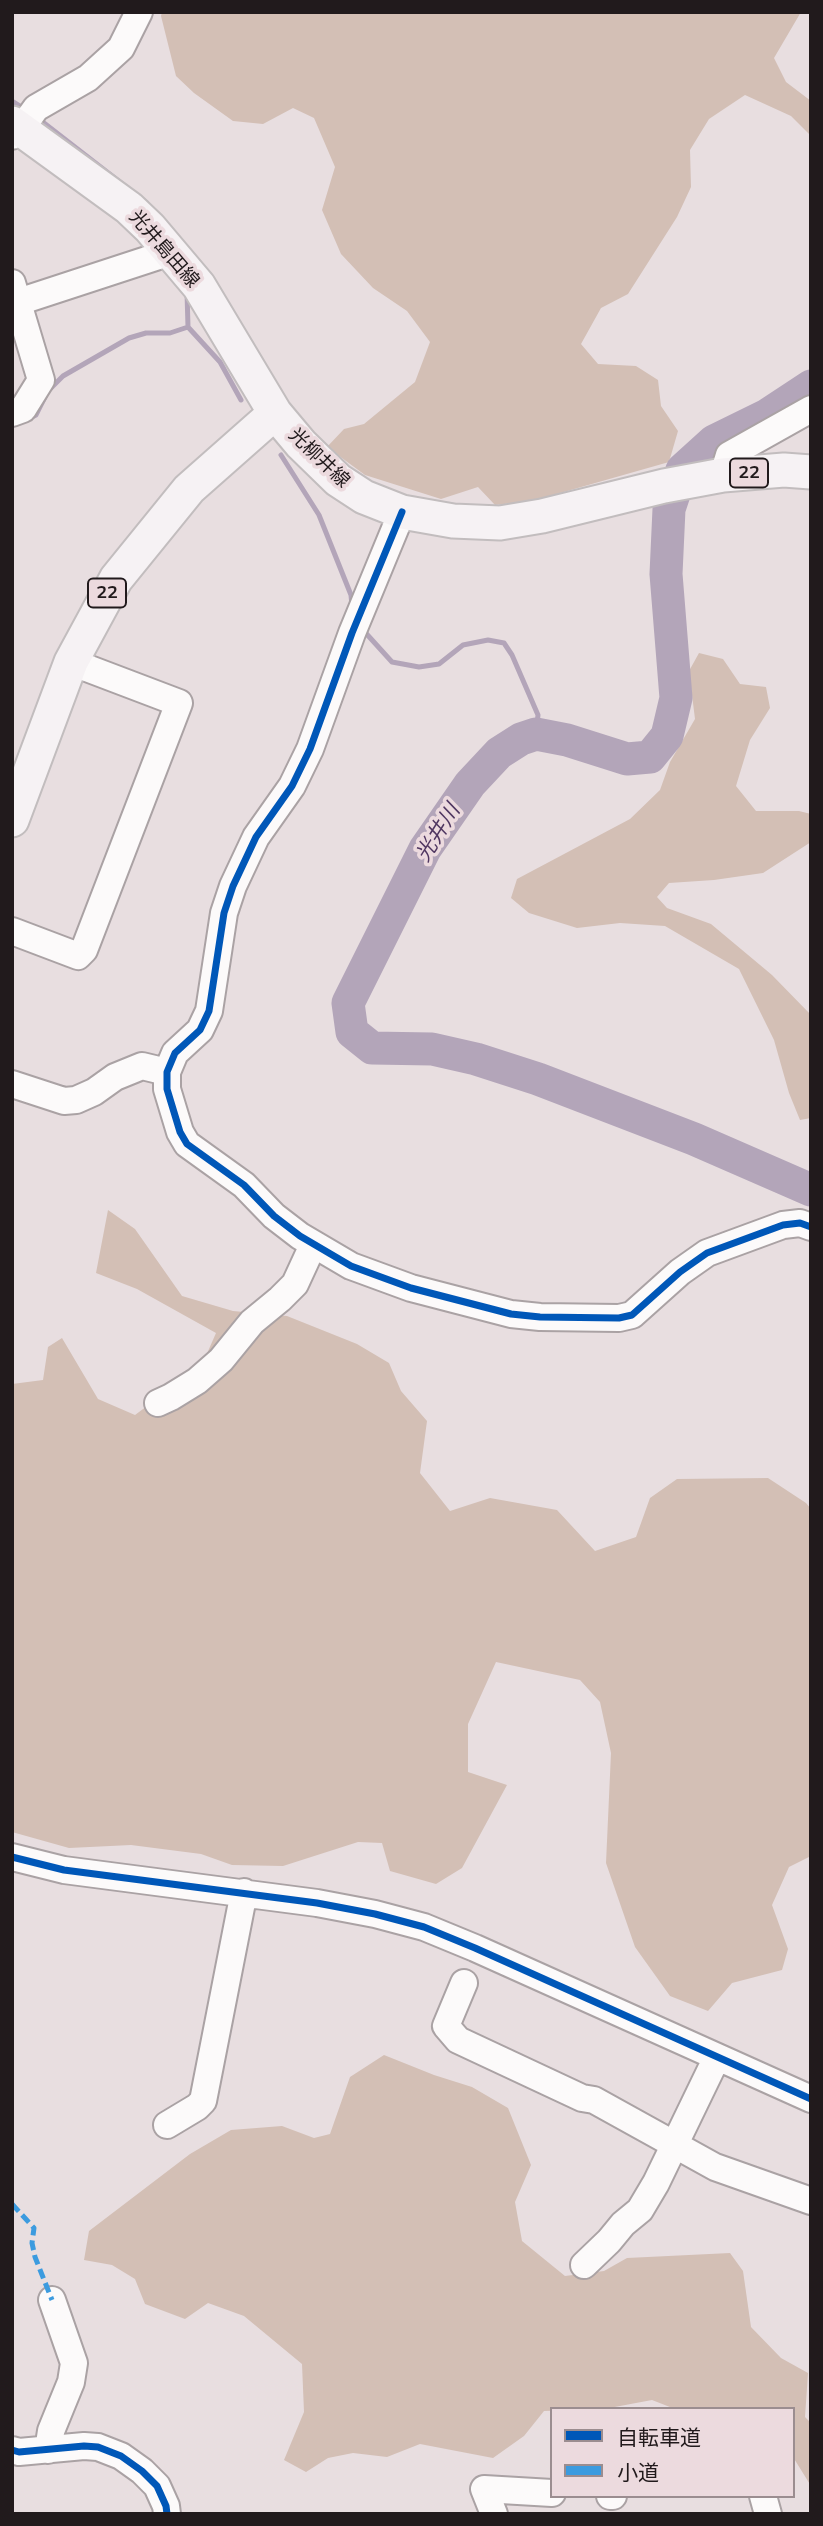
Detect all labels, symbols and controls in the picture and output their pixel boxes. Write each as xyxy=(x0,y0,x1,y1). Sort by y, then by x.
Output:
street label: 光井島田線 xyxy=(124,206,204,292)
street label: 光柳井線 xyxy=(284,423,354,493)
road number: 22 xyxy=(730,458,768,488)
road number: 22 xyxy=(88,578,126,608)
water label: 光井川 xyxy=(411,800,465,866)
legend xyxy=(550,2407,795,2498)
text: 自転車道 xyxy=(617,2424,701,2450)
text: 小道 xyxy=(617,2459,659,2485)

